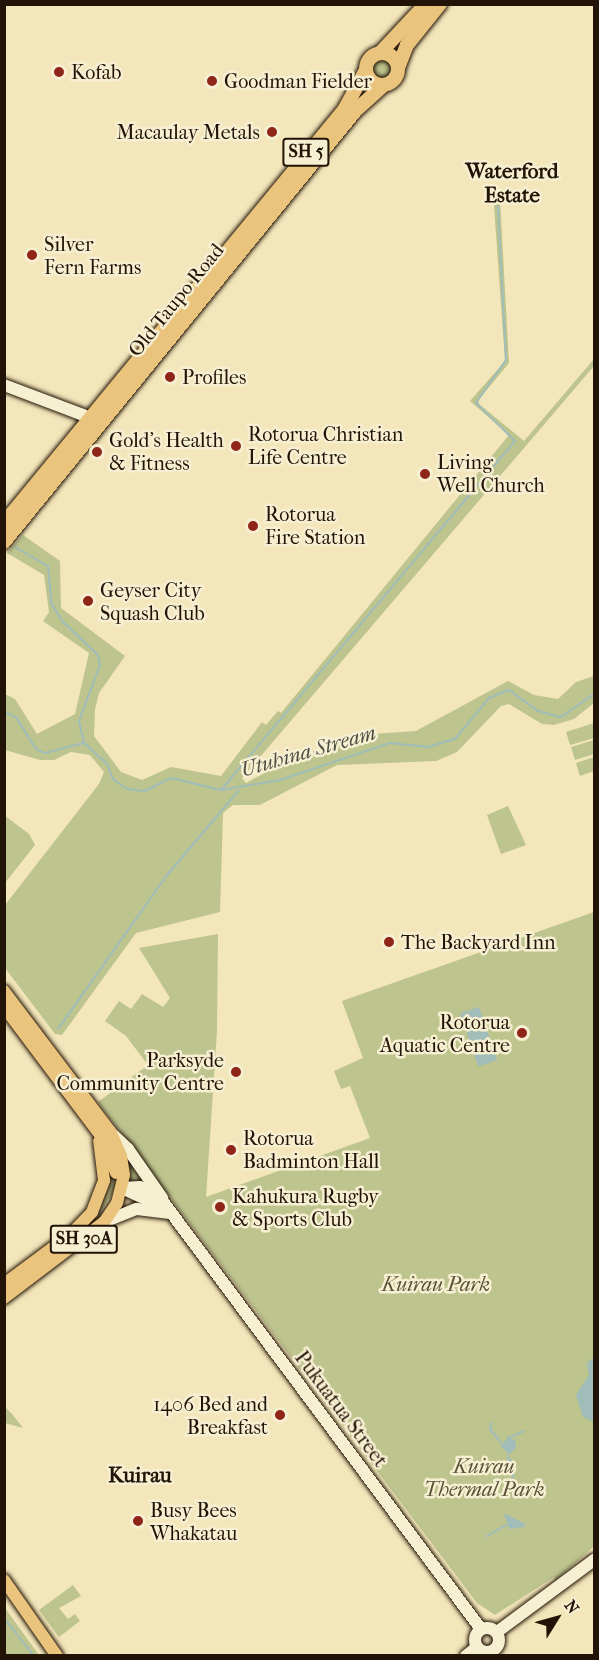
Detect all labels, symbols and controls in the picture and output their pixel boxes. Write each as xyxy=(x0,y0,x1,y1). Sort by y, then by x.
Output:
place label: Kofab xyxy=(71,60,121,84)
marker: Kofab xyxy=(52,65,66,79)
place label: Goodman Fielder xyxy=(224,69,372,93)
marker: Goodman Fielder xyxy=(205,74,219,88)
place label: Macaulay Metals xyxy=(116,120,260,144)
marker: Macaulay Metals xyxy=(265,125,279,139)
road number: SH 5 xyxy=(282,137,330,167)
district label: Waterford Estate xyxy=(466,158,558,208)
place label: Silver Fern Farms xyxy=(44,232,141,279)
street label: Old Taupo Road xyxy=(123,239,229,361)
marker: Silver Fern Farms xyxy=(25,248,39,262)
place label: Profiles xyxy=(182,365,246,389)
marker: Profiles xyxy=(163,370,177,384)
place label: Rotorua Christian Life Centre xyxy=(248,422,403,469)
place label: Gold's Health & Fitness xyxy=(109,428,224,475)
marker: Rotorua Christian Life Centre xyxy=(229,439,243,453)
marker: Gold's Health & Fitness xyxy=(90,445,104,459)
place label: Living Well Church xyxy=(437,450,545,497)
marker: Living Well Church xyxy=(418,467,432,481)
place label: Rotorua Fire Station xyxy=(265,502,365,549)
marker: Rotorua Fire Station xyxy=(246,519,260,533)
place label: Geyser City Squash Club xyxy=(100,578,205,625)
marker: Geyser City Squash Club xyxy=(81,594,95,608)
water label: Utuhina Stream xyxy=(237,720,379,782)
place label: The Backyard Inn xyxy=(401,930,556,954)
marker: The Backyard Inn xyxy=(382,935,396,949)
place label: Rotorua Aquatic Centre xyxy=(380,1010,510,1057)
marker: Rotorua Aquatic Centre xyxy=(515,1026,529,1040)
place label: Parksyde Community Centre xyxy=(56,1048,224,1095)
marker: Parksyde Community Centre xyxy=(229,1065,243,1079)
place label: Rotorua Badminton Hall xyxy=(243,1126,379,1173)
marker: Rotorua Badminton Hall xyxy=(224,1143,238,1157)
place label: Kahukura Rugby & Sports Club xyxy=(232,1184,379,1231)
marker: Kahukura Rugby & Sports Club xyxy=(213,1200,227,1214)
road number: SH 30A xyxy=(50,1224,118,1254)
park label: Kuirau Park xyxy=(382,1272,490,1296)
street label: Pukuatua Street xyxy=(290,1346,392,1472)
place label: 1406 Bed and Breakfast xyxy=(153,1392,268,1439)
marker: 1406 Bed and Breakfast xyxy=(273,1408,287,1422)
park label: Kuirau Thermal Park xyxy=(424,1455,544,1502)
district label: Kuirau xyxy=(108,1462,172,1488)
place label: Busy Bees Whakatau xyxy=(150,1498,237,1545)
marker: Busy Bees Whakatau xyxy=(131,1514,145,1528)
north arrow xyxy=(527,1588,587,1648)
text: N xyxy=(561,1596,583,1617)

